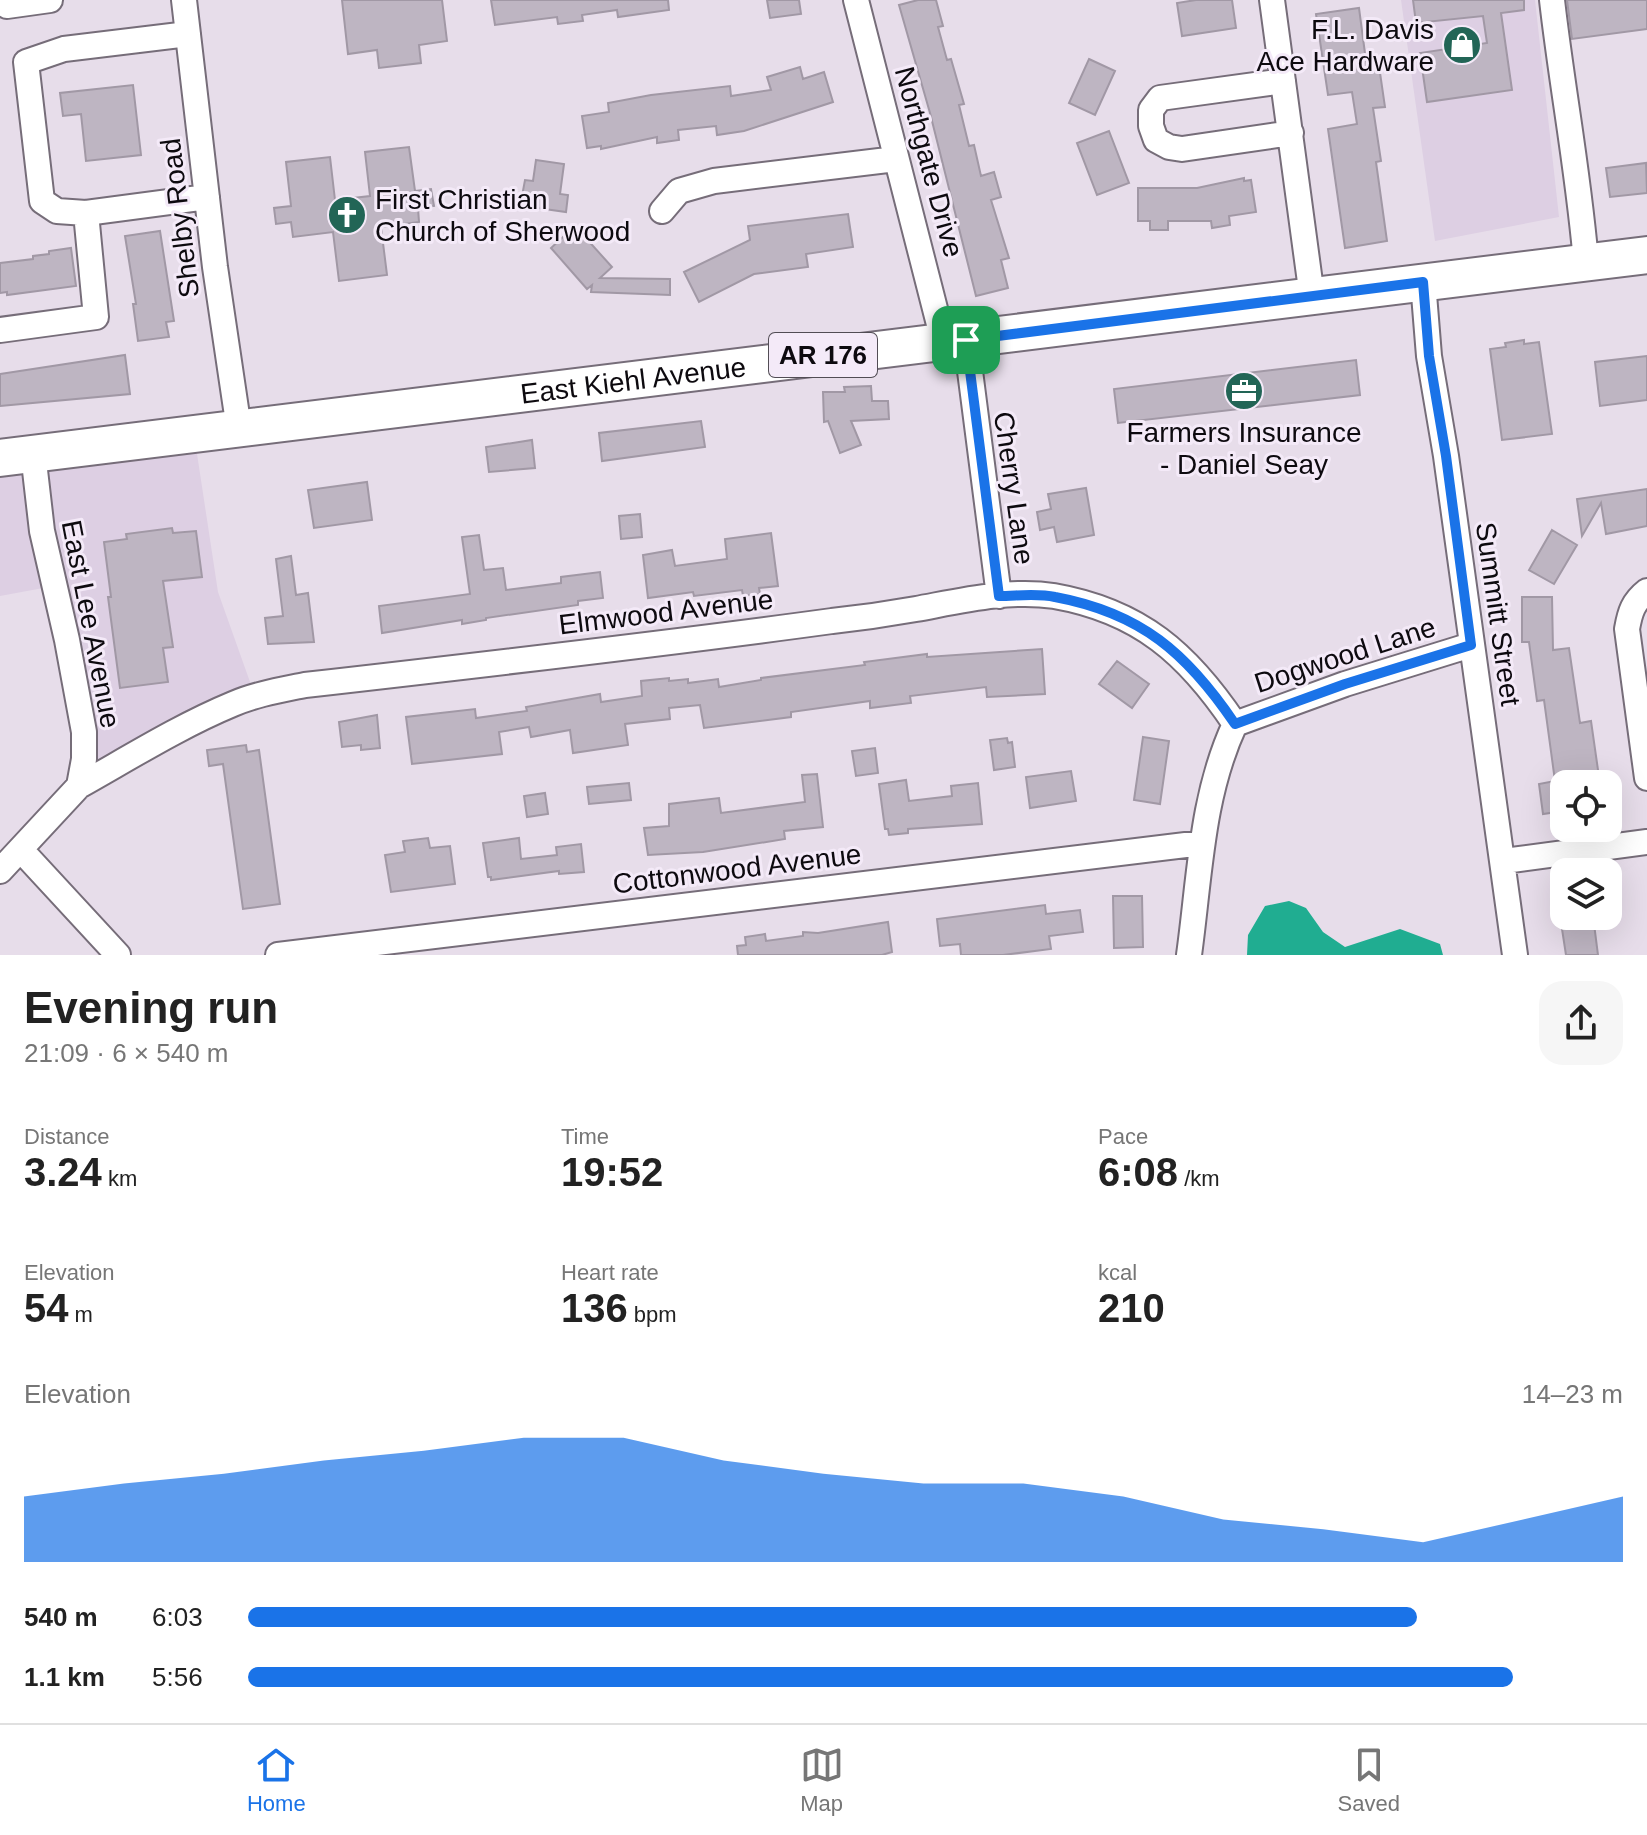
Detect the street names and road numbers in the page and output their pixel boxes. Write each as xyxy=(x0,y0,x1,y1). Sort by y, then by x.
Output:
street label: Northgate Drive xyxy=(889,63,969,261)
street label: Shelby Road xyxy=(155,137,205,299)
road number: AR 176 xyxy=(769,333,877,377)
street label: East Kiehl Avenue xyxy=(519,351,748,409)
street label: Cherry Lane xyxy=(988,410,1040,566)
street label: East Lee Avenue xyxy=(56,517,126,731)
street label: Summitt Street xyxy=(1470,520,1526,708)
street label: Elmwood Avenue xyxy=(557,583,775,641)
street label: Dogwood Lane xyxy=(1251,611,1439,699)
street label: Cottonwood Avenue xyxy=(611,838,863,900)

